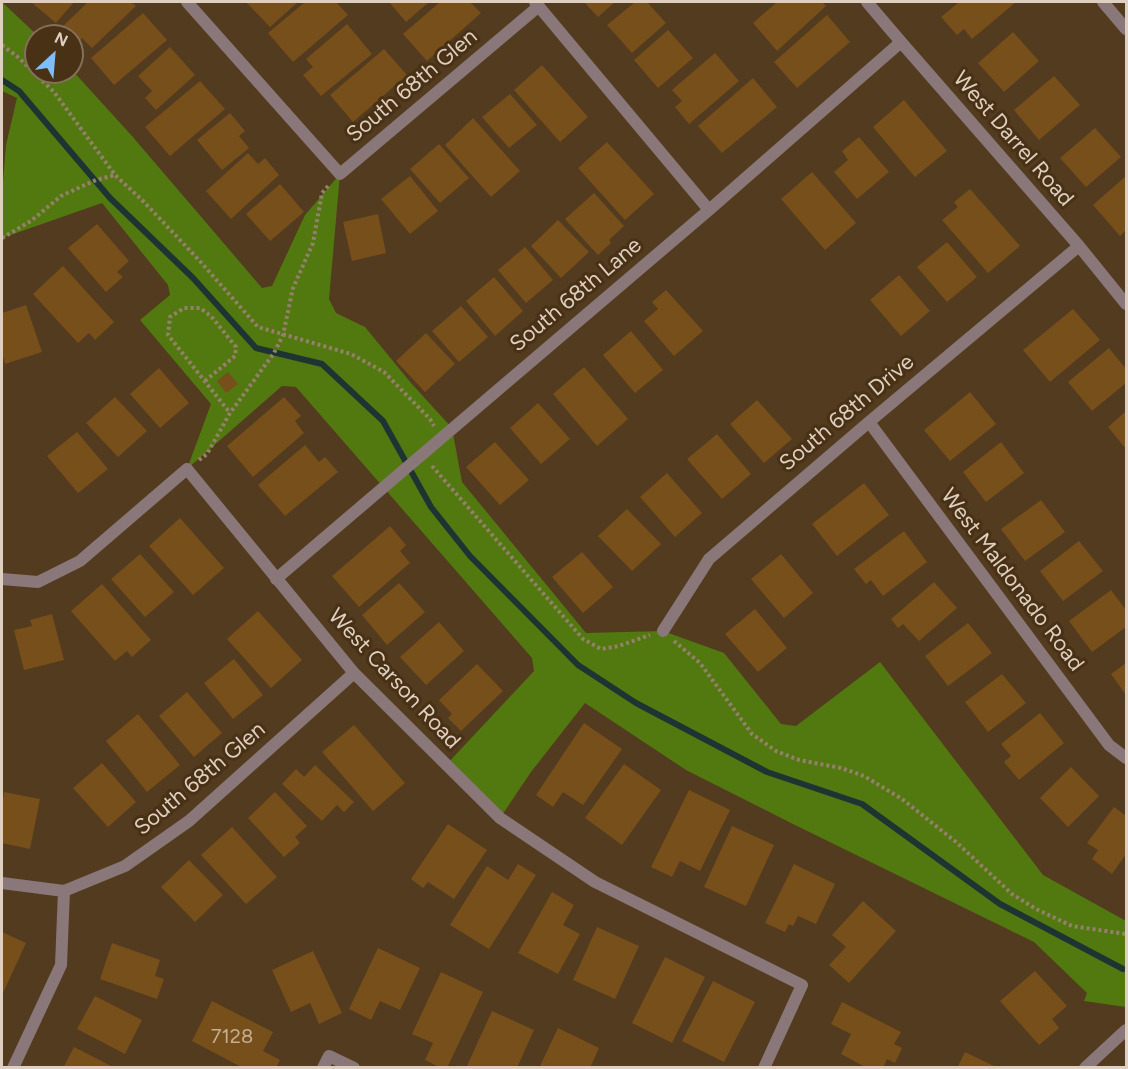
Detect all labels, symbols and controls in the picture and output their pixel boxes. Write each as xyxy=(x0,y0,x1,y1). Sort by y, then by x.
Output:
north arrow xyxy=(24,24,84,84)
street label: South 68th Glen xyxy=(341,24,483,148)
text: N xyxy=(52,28,71,50)
street label: West Darrel Road xyxy=(947,66,1079,212)
street label: South 68th Lane xyxy=(505,232,647,358)
street label: South 68th Drive xyxy=(774,349,920,477)
street label: West Maldonado Road xyxy=(935,483,1089,677)
street label: West Carson Road xyxy=(322,603,466,755)
street label: South 68th Glen xyxy=(129,717,271,841)
house number: 7128 xyxy=(211,1025,253,1049)

